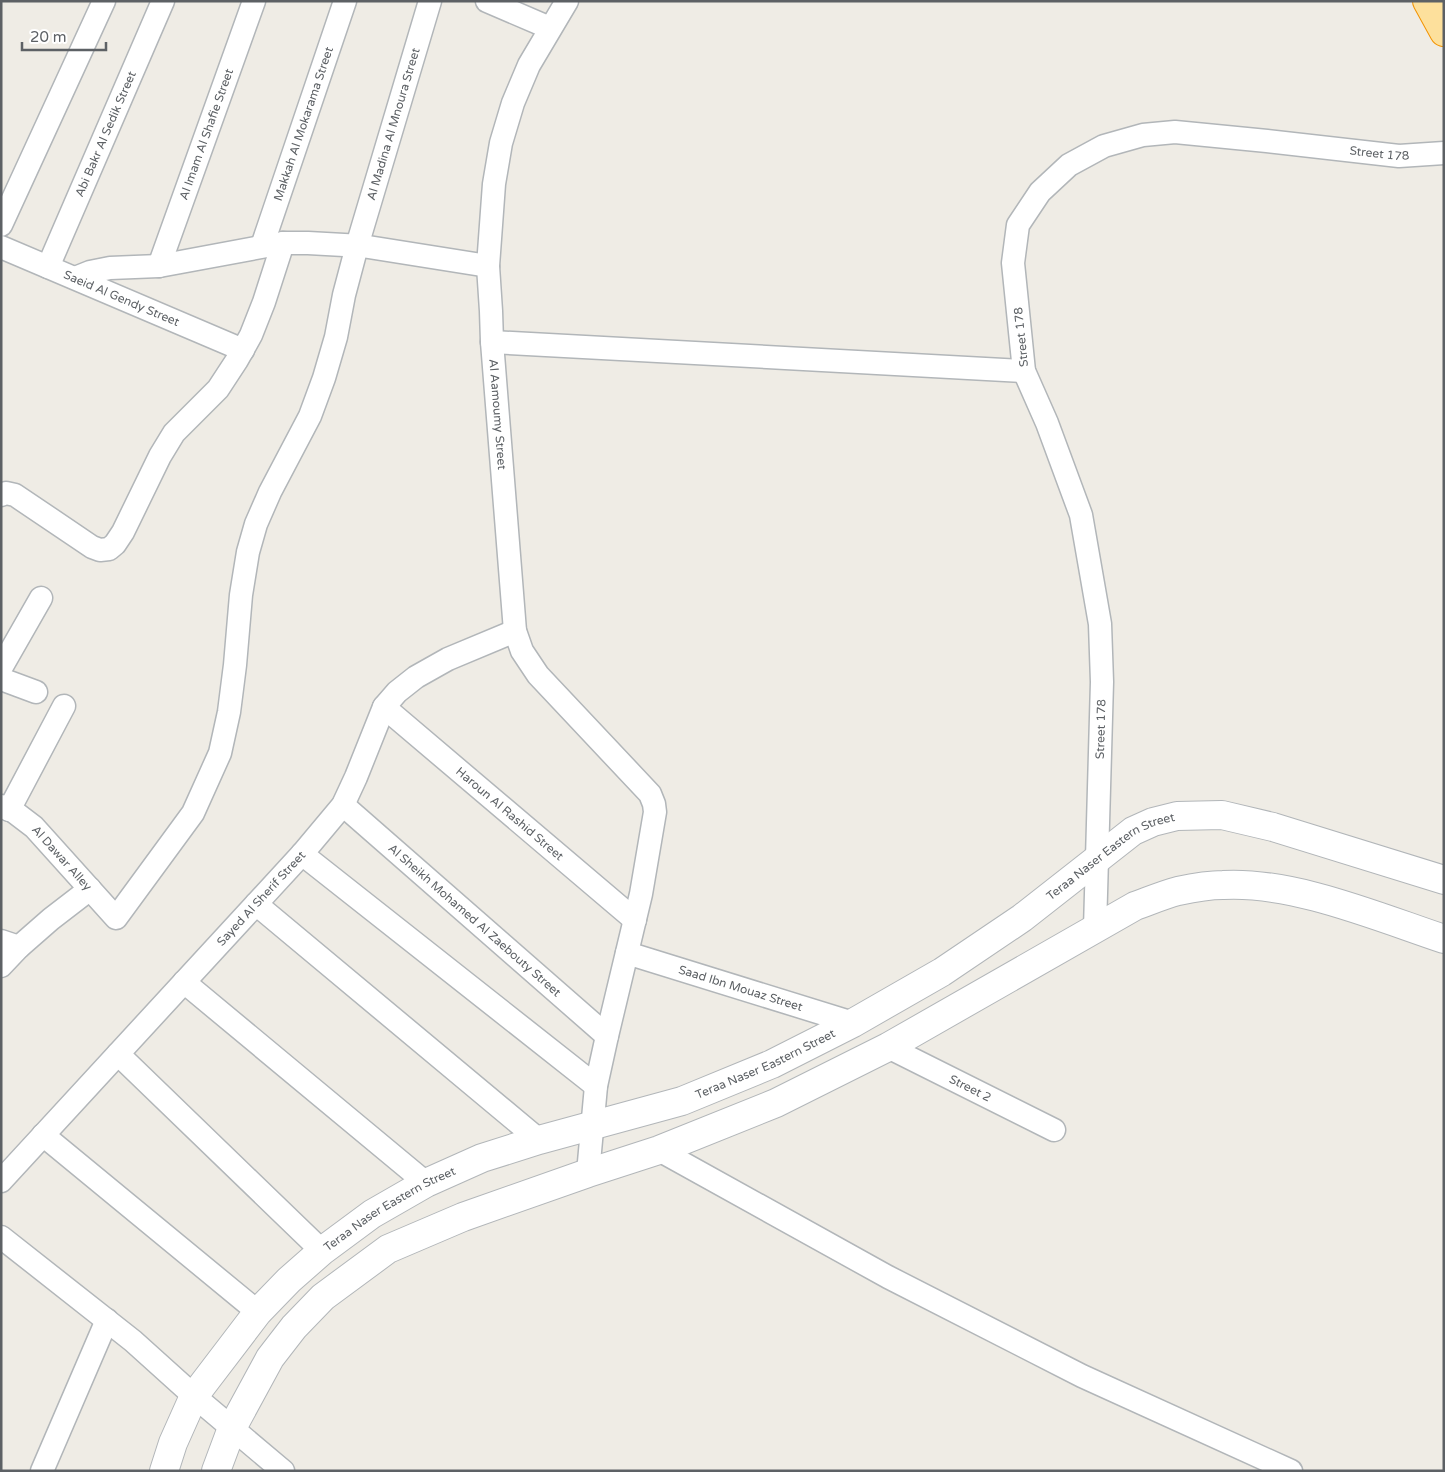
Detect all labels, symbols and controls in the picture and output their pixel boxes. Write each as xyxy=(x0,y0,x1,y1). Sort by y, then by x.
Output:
scale bar xyxy=(22,20,106,52)
text: 20 m xyxy=(30,28,67,46)
street label: Makkah Al Mokarama Street xyxy=(271,44,336,203)
street label: Al Madina Al Mnoura Street xyxy=(364,46,423,202)
street label: Al Imam Al Shafie Street xyxy=(176,66,236,202)
street label: Abi Bakr Al Sedik Street xyxy=(72,68,139,199)
street label: Street 178 xyxy=(1349,143,1410,163)
street label: Saeid Al Gendy Street xyxy=(62,268,182,329)
street label: Street 178 xyxy=(1011,306,1031,368)
street label: Al Aamoumy Street xyxy=(486,358,509,471)
street label: Street 178 xyxy=(1093,699,1109,759)
street label: Haroun Al Rashid Street xyxy=(453,764,567,864)
street label: Teraa Naser Eastern Street xyxy=(1044,810,1177,903)
street label: Al Dawar Alley xyxy=(29,823,95,894)
street label: Al Sheikh Mohamed Al Zaebouty Street xyxy=(386,841,564,1000)
street label: Sayed Al Sherif Street xyxy=(214,848,308,949)
street label: Saad Ibn Mouaz Street xyxy=(677,962,805,1014)
street label: Teraa Naser Eastern Street xyxy=(693,1026,838,1102)
street label: Street 2 xyxy=(947,1072,994,1104)
street label: Teraa Naser Eastern Street xyxy=(321,1164,458,1254)

